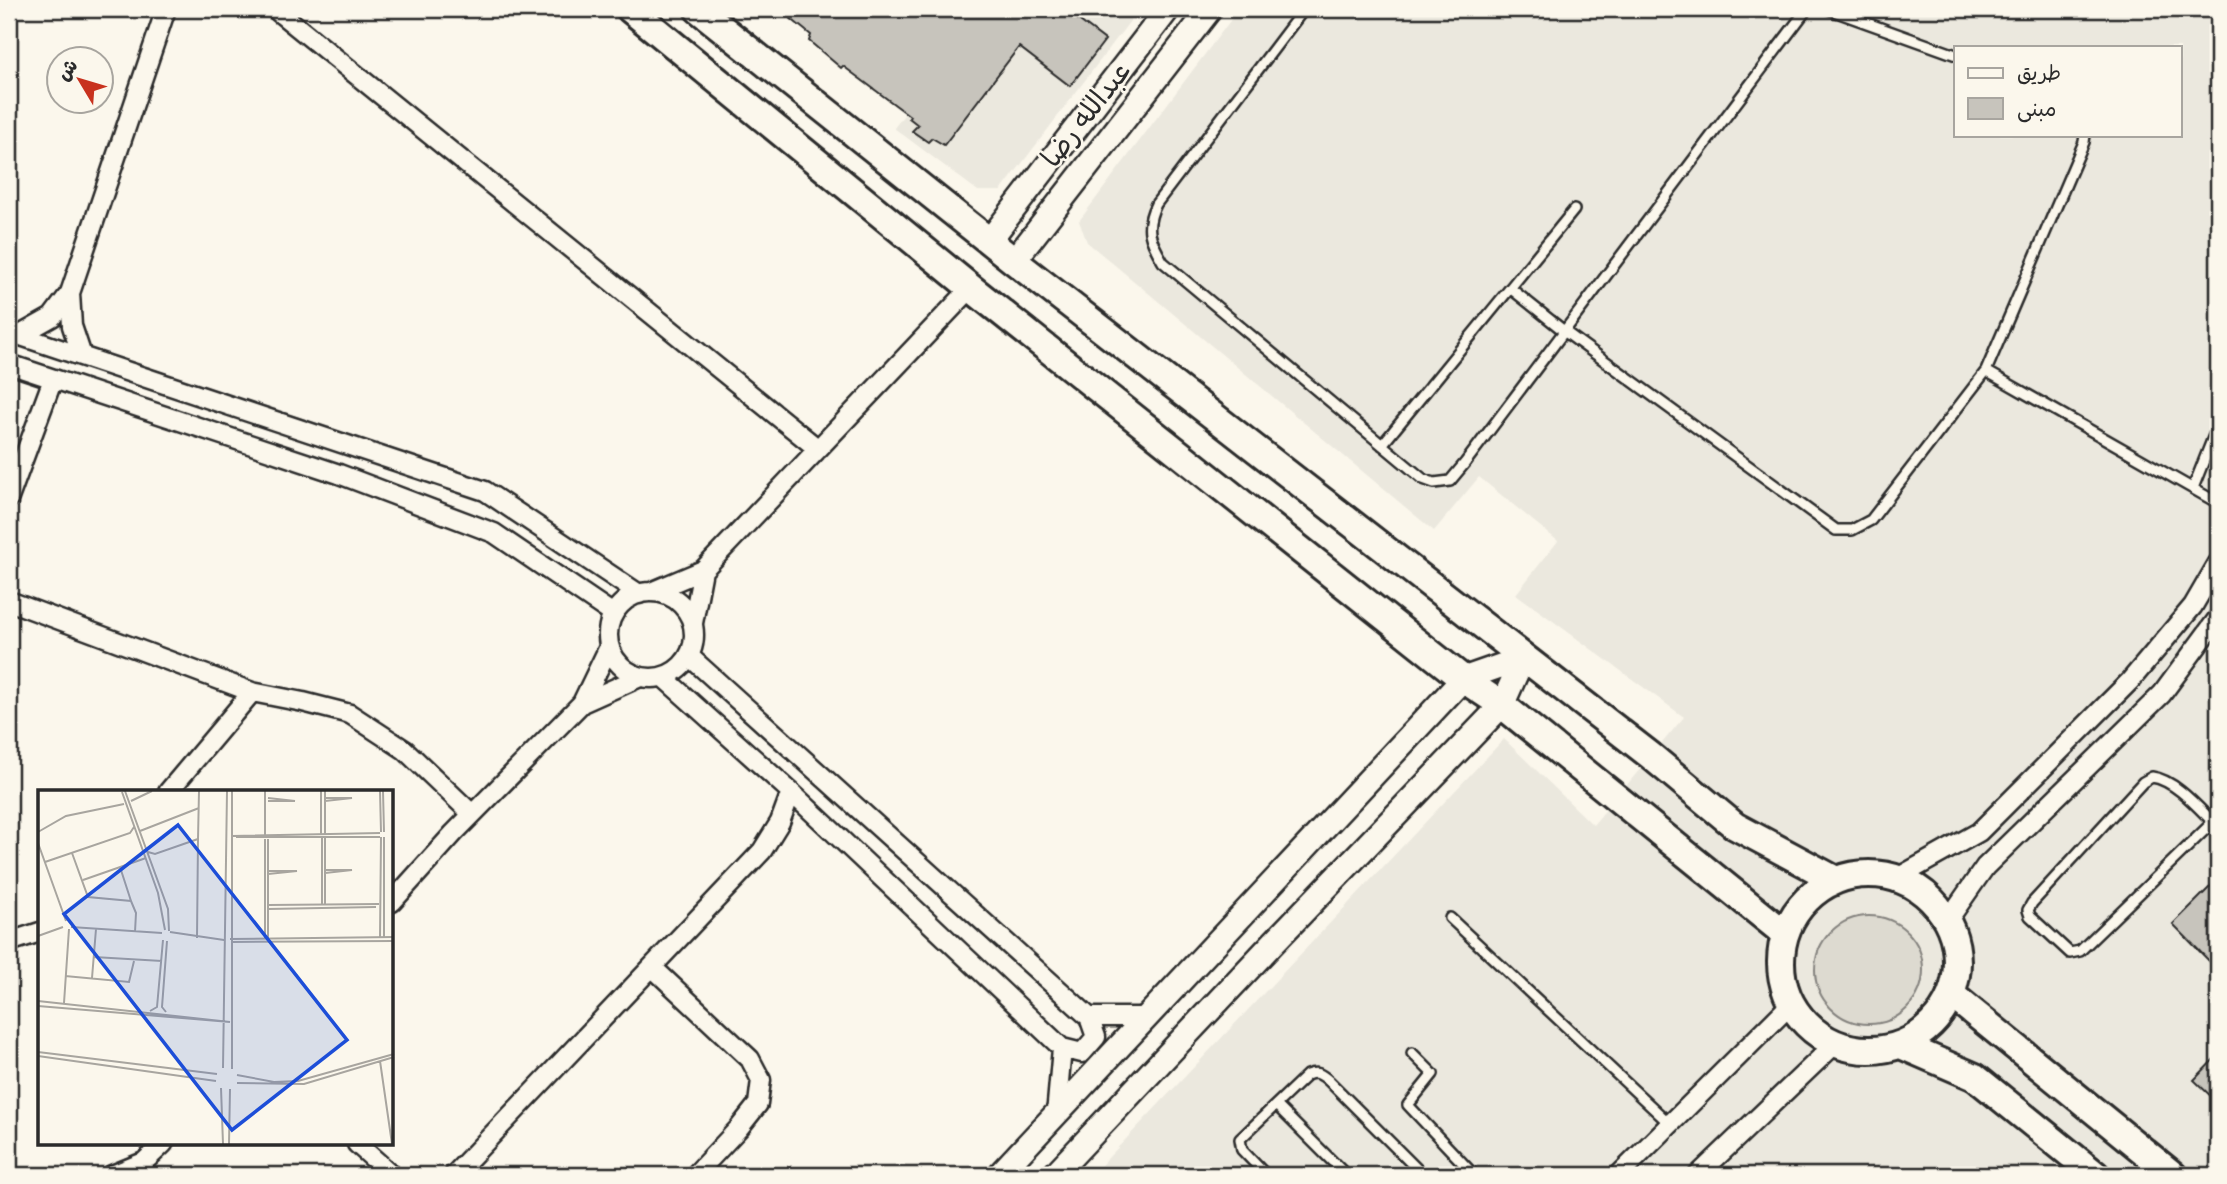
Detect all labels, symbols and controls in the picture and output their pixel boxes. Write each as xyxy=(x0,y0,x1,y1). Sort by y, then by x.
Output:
north arrow xyxy=(46,46,116,116)
legend xyxy=(1954,46,2182,136)
text: ش xyxy=(52,54,86,88)
street label: عبدالله رضا xyxy=(1033,54,1143,178)
text: طريق xyxy=(2017,60,2061,90)
text: مبنى xyxy=(2017,96,2056,126)
inset map xyxy=(38,790,394,1146)

